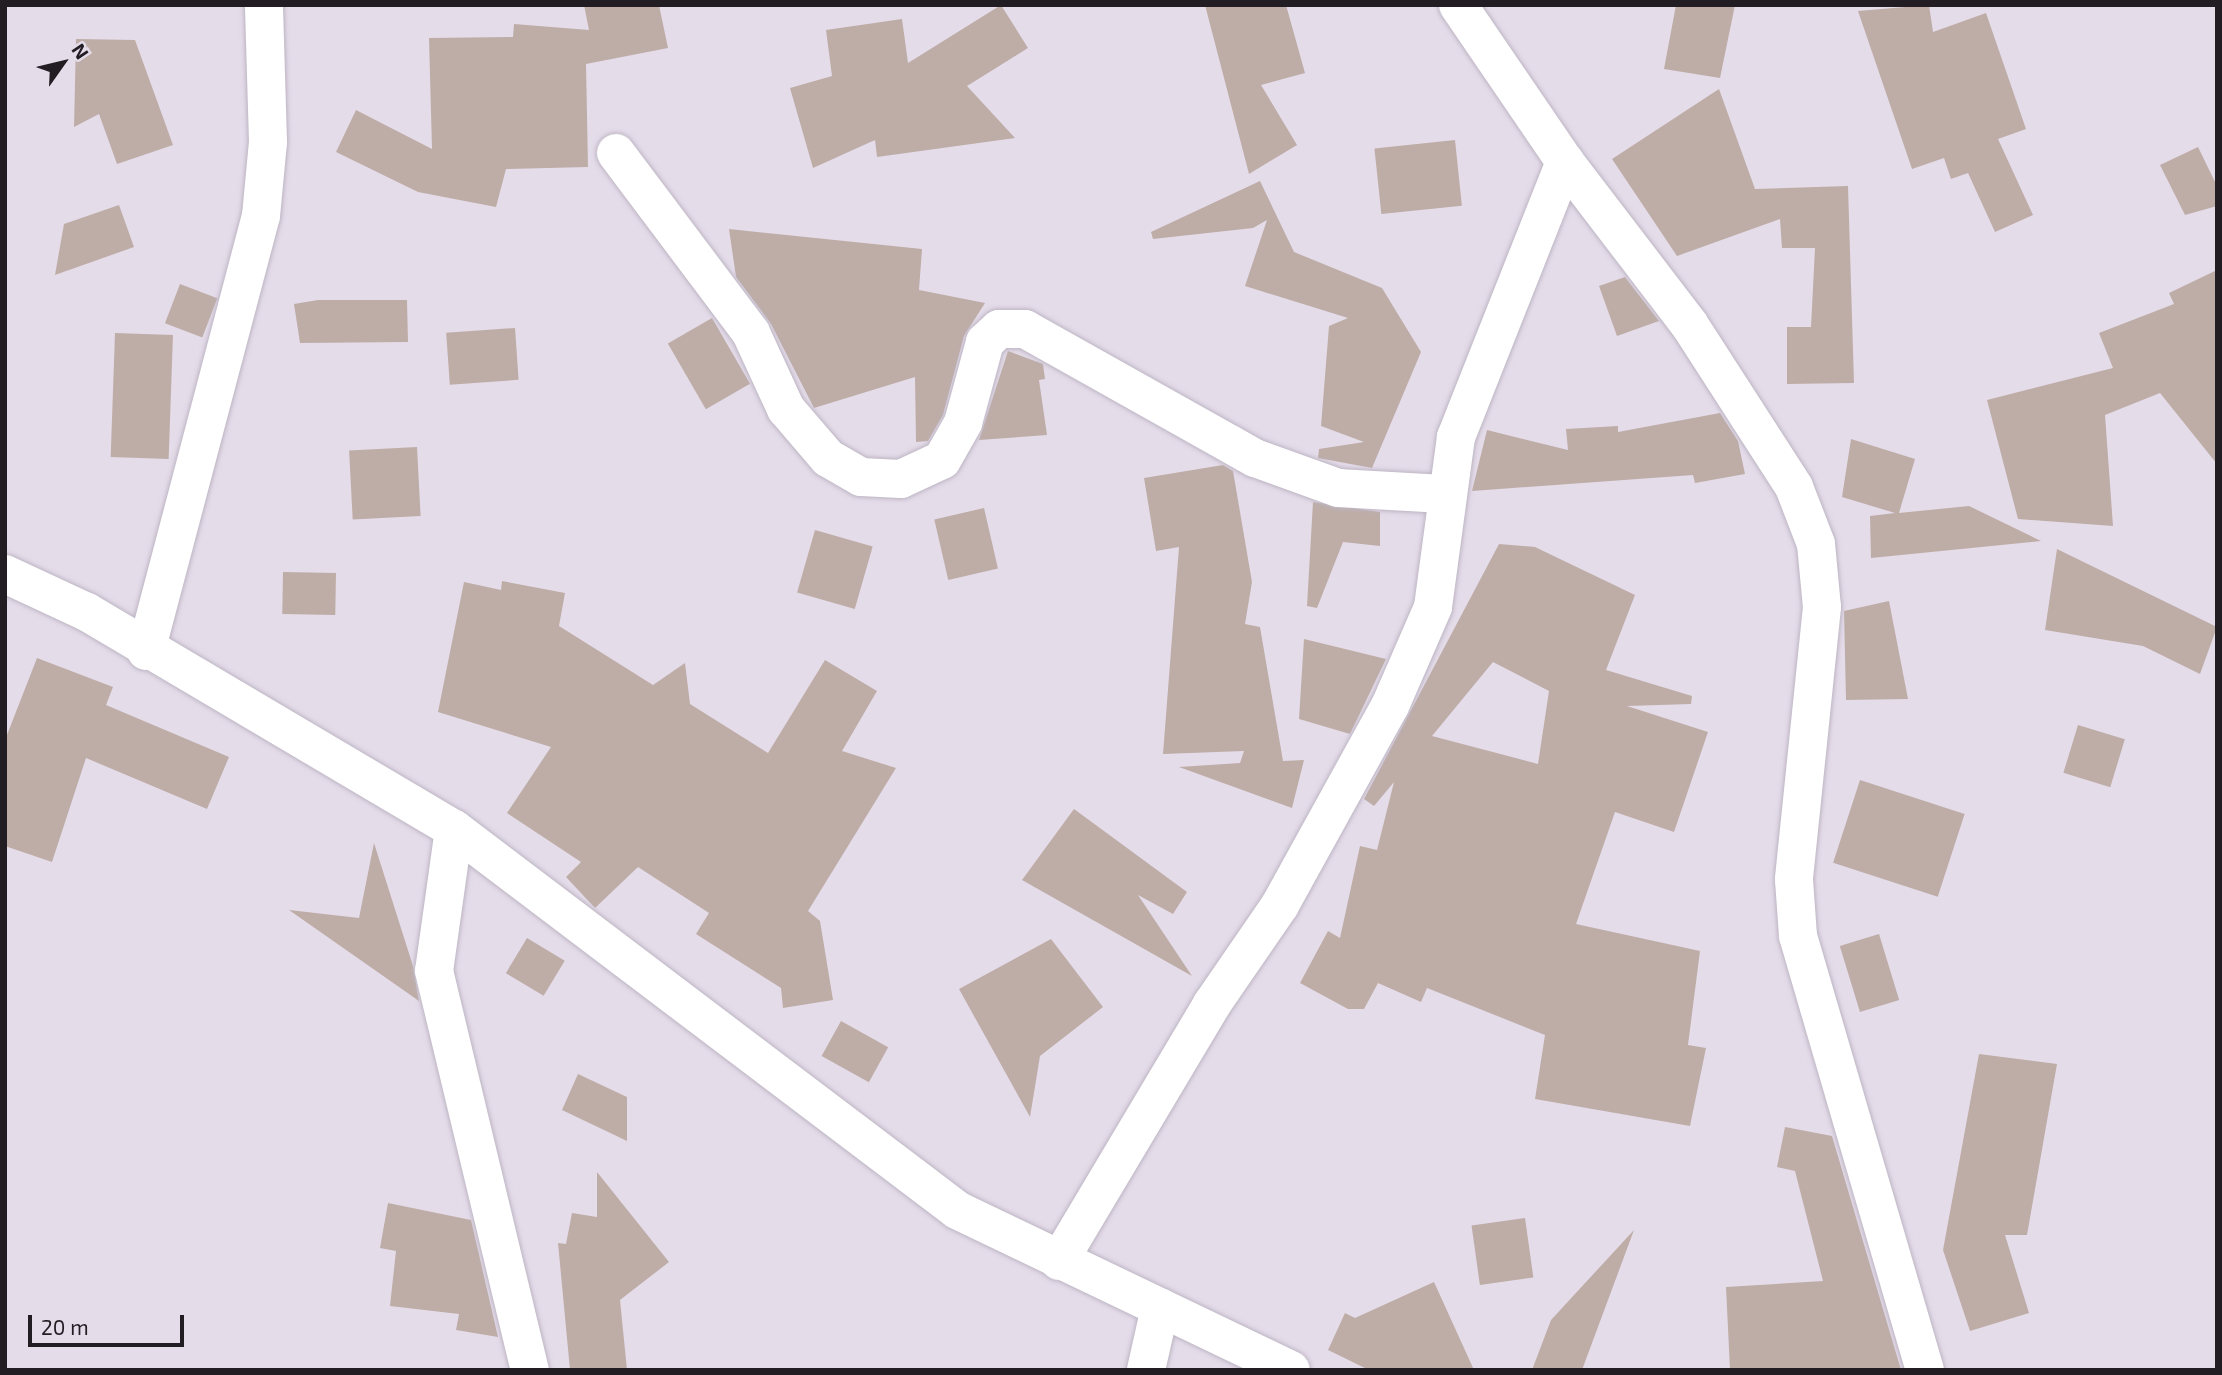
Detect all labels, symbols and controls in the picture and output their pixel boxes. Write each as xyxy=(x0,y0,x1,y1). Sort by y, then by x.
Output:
north arrow xyxy=(28,28,98,98)
text: N xyxy=(67,39,94,63)
scale bar xyxy=(32,1302,187,1346)
text: 20 m xyxy=(41,1314,89,1339)

